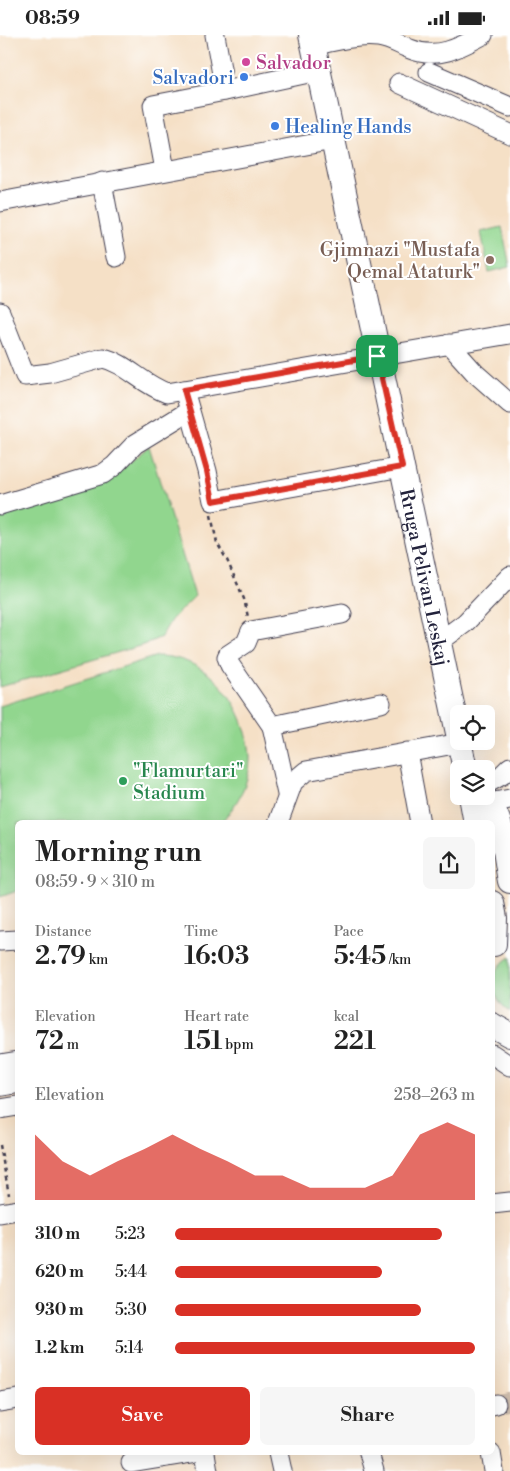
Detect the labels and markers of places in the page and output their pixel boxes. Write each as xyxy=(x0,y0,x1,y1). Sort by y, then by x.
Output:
place label: Salvador xyxy=(256,51,331,75)
marker: Salvador xyxy=(240,56,252,68)
place label: Salvadori xyxy=(152,66,234,90)
marker: Salvadori xyxy=(238,71,250,83)
place label: Healing Hands xyxy=(285,115,412,139)
marker: Healing Hands xyxy=(269,120,281,132)
place label: Gjimnazi "Mustafa Qemal Ataturk" xyxy=(320,238,480,284)
marker: Gjimnazi "Mustafa Qemal Ataturk" xyxy=(484,254,496,266)
pin xyxy=(356,335,398,377)
place label: "Flamurtari" Stadium xyxy=(133,759,243,805)
marker: "Flamurtari" Stadium xyxy=(117,775,129,787)

